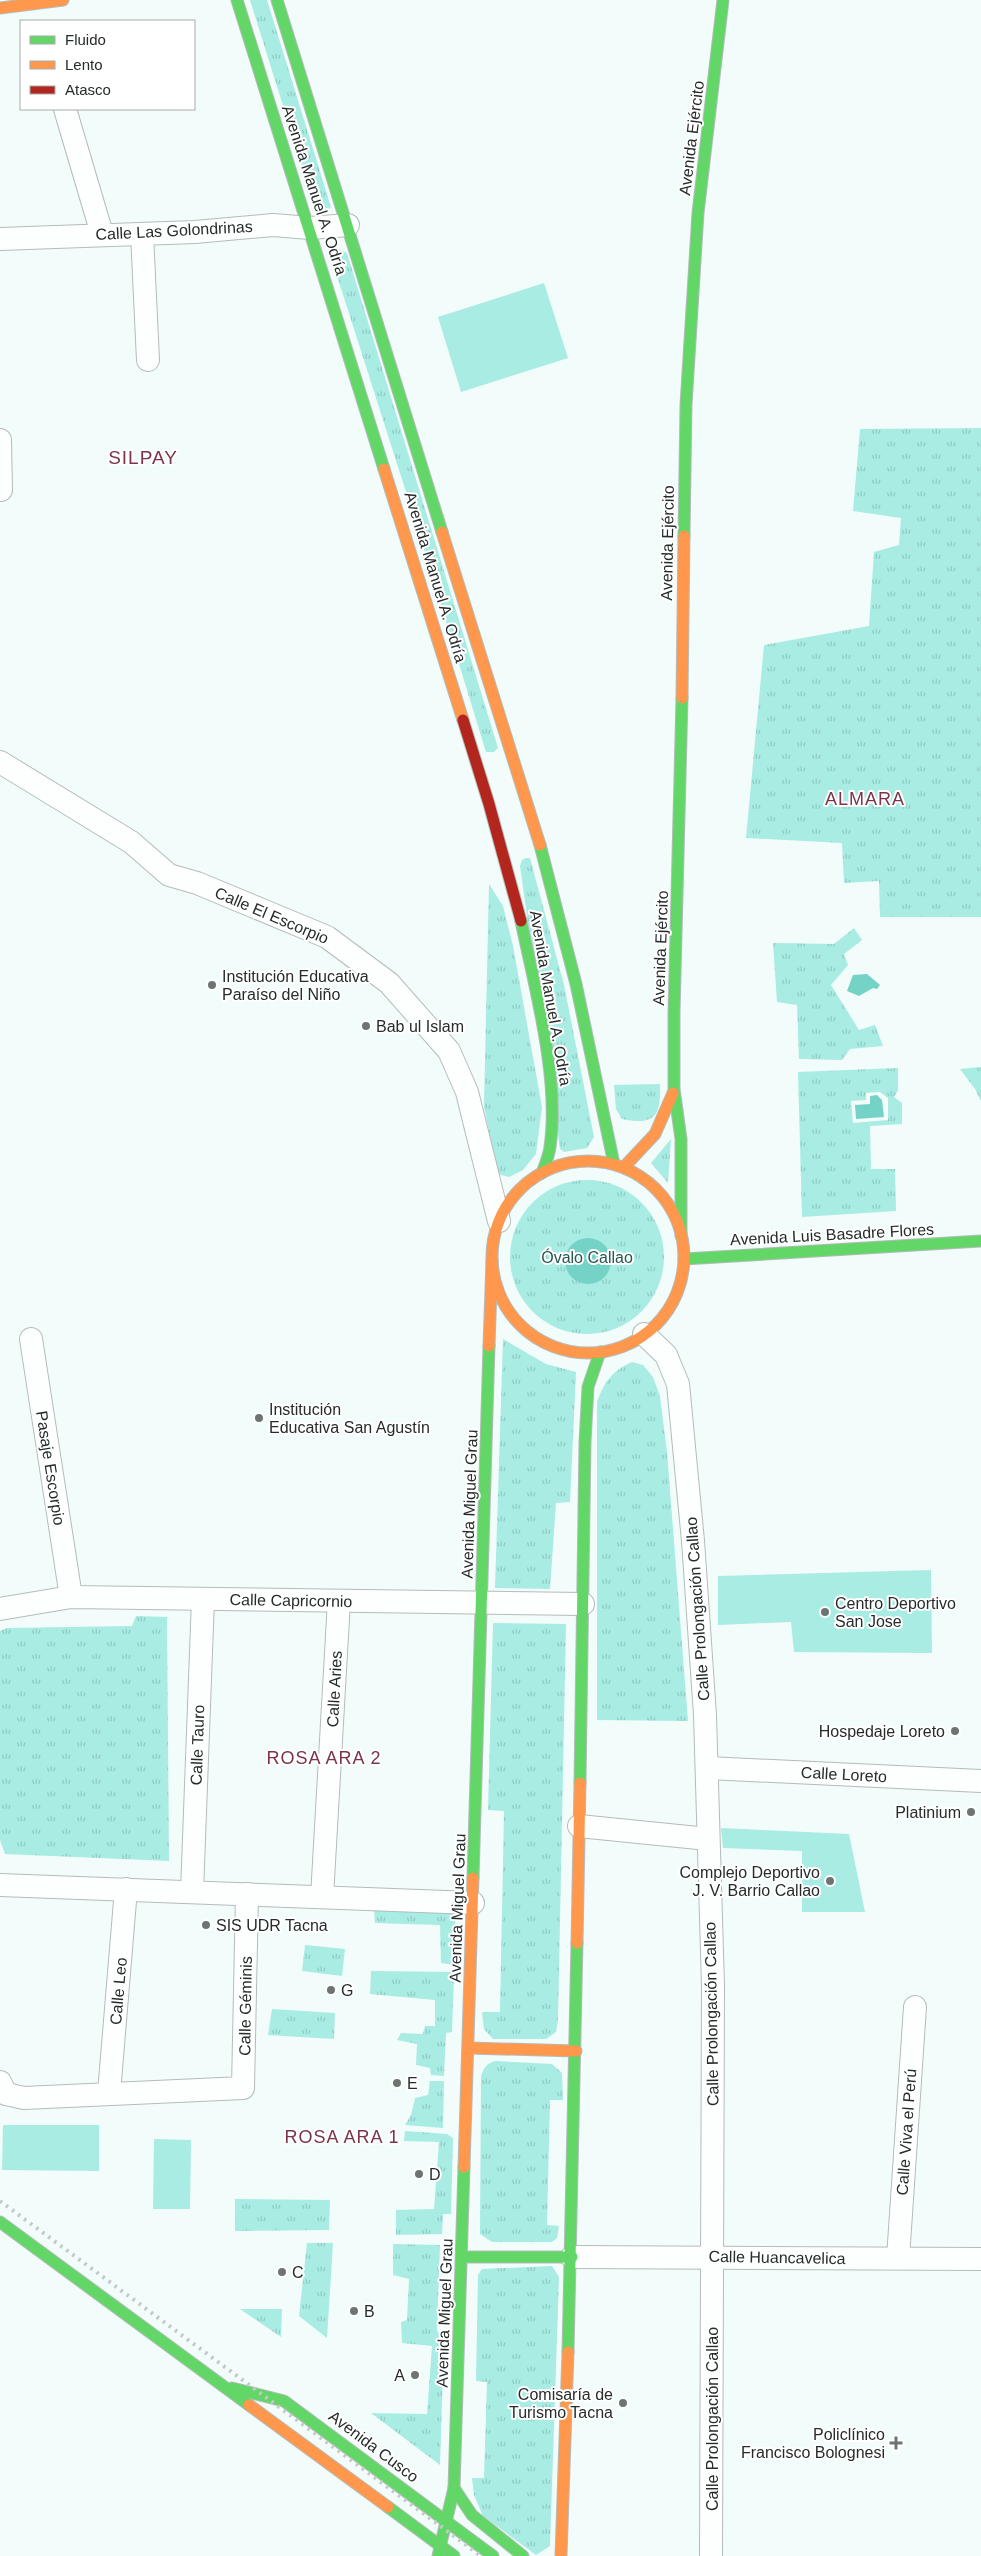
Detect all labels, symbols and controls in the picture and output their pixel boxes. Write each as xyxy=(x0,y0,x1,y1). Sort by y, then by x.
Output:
legend xyxy=(20,20,195,110)
text: Fluido xyxy=(65,31,106,48)
text: Lento xyxy=(65,56,103,73)
street label: Avenida Ejército xyxy=(676,80,707,196)
text: Atasco xyxy=(65,81,111,98)
street label: Avenida Manuel A. Odría xyxy=(279,103,350,277)
street label: Calle Las Golondrinas xyxy=(95,218,253,243)
district label: SILPAY xyxy=(108,447,178,468)
street label: Avenida Ejército xyxy=(658,485,677,601)
street label: Avenida Manuel A. Odría xyxy=(401,490,470,665)
district label: ALMARA xyxy=(825,789,905,809)
street label: Calle El Escorpio xyxy=(212,884,331,947)
street label: Avenida Ejército xyxy=(650,890,671,1006)
street label: Avenida Manuel A. Odría xyxy=(527,909,574,1087)
place label: Institución Educativa Paraíso del Niño xyxy=(222,968,369,1003)
marker: Institución Educativa Paraíso del Niño xyxy=(206,979,218,991)
place label: Bab ul Islam xyxy=(376,1018,464,1035)
marker: Bab ul Islam xyxy=(360,1020,372,1032)
street label: Avenida Luis Basadre Flores xyxy=(730,1221,934,1248)
park label: Óvalo Callao xyxy=(541,1248,633,1266)
place label: Institución Educativa San Agustín xyxy=(269,1401,430,1436)
street label: Pasaje Escorpio xyxy=(33,1410,68,1527)
marker: Institución Educativa San Agustín xyxy=(253,1412,265,1424)
street label: Avenida Miguel Grau xyxy=(458,1429,481,1579)
street label: Calle Prolongación Callao xyxy=(683,1516,712,1701)
street label: Calle Capricornio xyxy=(229,1591,353,1610)
place label: Centro Deportivo San Jose xyxy=(835,1595,956,1630)
marker: Centro Deportivo San Jose xyxy=(819,1606,831,1618)
street label: Calle Aries xyxy=(324,1650,345,1728)
street label: Calle Tauro xyxy=(188,1704,207,1786)
place label: Hospedaje Loreto xyxy=(819,1723,945,1740)
marker: Hospedaje Loreto xyxy=(949,1725,961,1737)
district label: ROSA ARA 2 xyxy=(266,1748,382,1768)
street label: Calle Loreto xyxy=(800,1764,888,1785)
place label: Platinium xyxy=(895,1804,961,1821)
marker: Platinium xyxy=(965,1806,977,1818)
street label: Avenida Miguel Grau xyxy=(446,1833,469,1983)
place label: Complejo Deportivo J. V. Barrio Callao xyxy=(679,1864,820,1899)
marker: Complejo Deportivo J. V. Barrio Callao xyxy=(824,1875,836,1887)
place label: SIS UDR Tacna xyxy=(216,1917,328,1934)
marker: SIS UDR Tacna xyxy=(200,1919,212,1931)
street label: Calle Prolongación Callao xyxy=(701,1922,722,2106)
street label: Calle Géminis xyxy=(236,1956,255,2056)
street label: Calle Leo xyxy=(107,1957,130,2025)
place label: G xyxy=(341,1982,353,1999)
marker: G xyxy=(325,1984,337,1996)
street label: Calle Viva el Perú xyxy=(894,2068,919,2196)
place label: E xyxy=(407,2075,418,2092)
marker: E xyxy=(391,2077,403,2089)
district label: ROSA ARA 1 xyxy=(284,2127,400,2147)
place label: D xyxy=(429,2166,441,2183)
marker: D xyxy=(413,2168,425,2180)
street label: Avenida Miguel Grau xyxy=(433,2238,456,2388)
street label: Calle Huancavelica xyxy=(708,2248,846,2267)
place label: C xyxy=(292,2264,304,2281)
marker: C xyxy=(276,2266,288,2278)
place label: B xyxy=(364,2303,375,2320)
marker: B xyxy=(348,2305,360,2317)
street label: Calle Prolongación Callao xyxy=(704,2327,721,2511)
place label: A xyxy=(394,2367,405,2384)
marker: A xyxy=(409,2369,421,2381)
place label: Comisaría de Turismo Tacna xyxy=(509,2386,613,2421)
marker: Comisaría de Turismo Tacna xyxy=(617,2397,629,2409)
street label: Avenida Cusco xyxy=(326,2407,422,2486)
place label: Policlínico Francisco Bolognesi xyxy=(741,2426,885,2461)
marker: Policlínico Francisco Bolognesi xyxy=(889,2436,903,2450)

